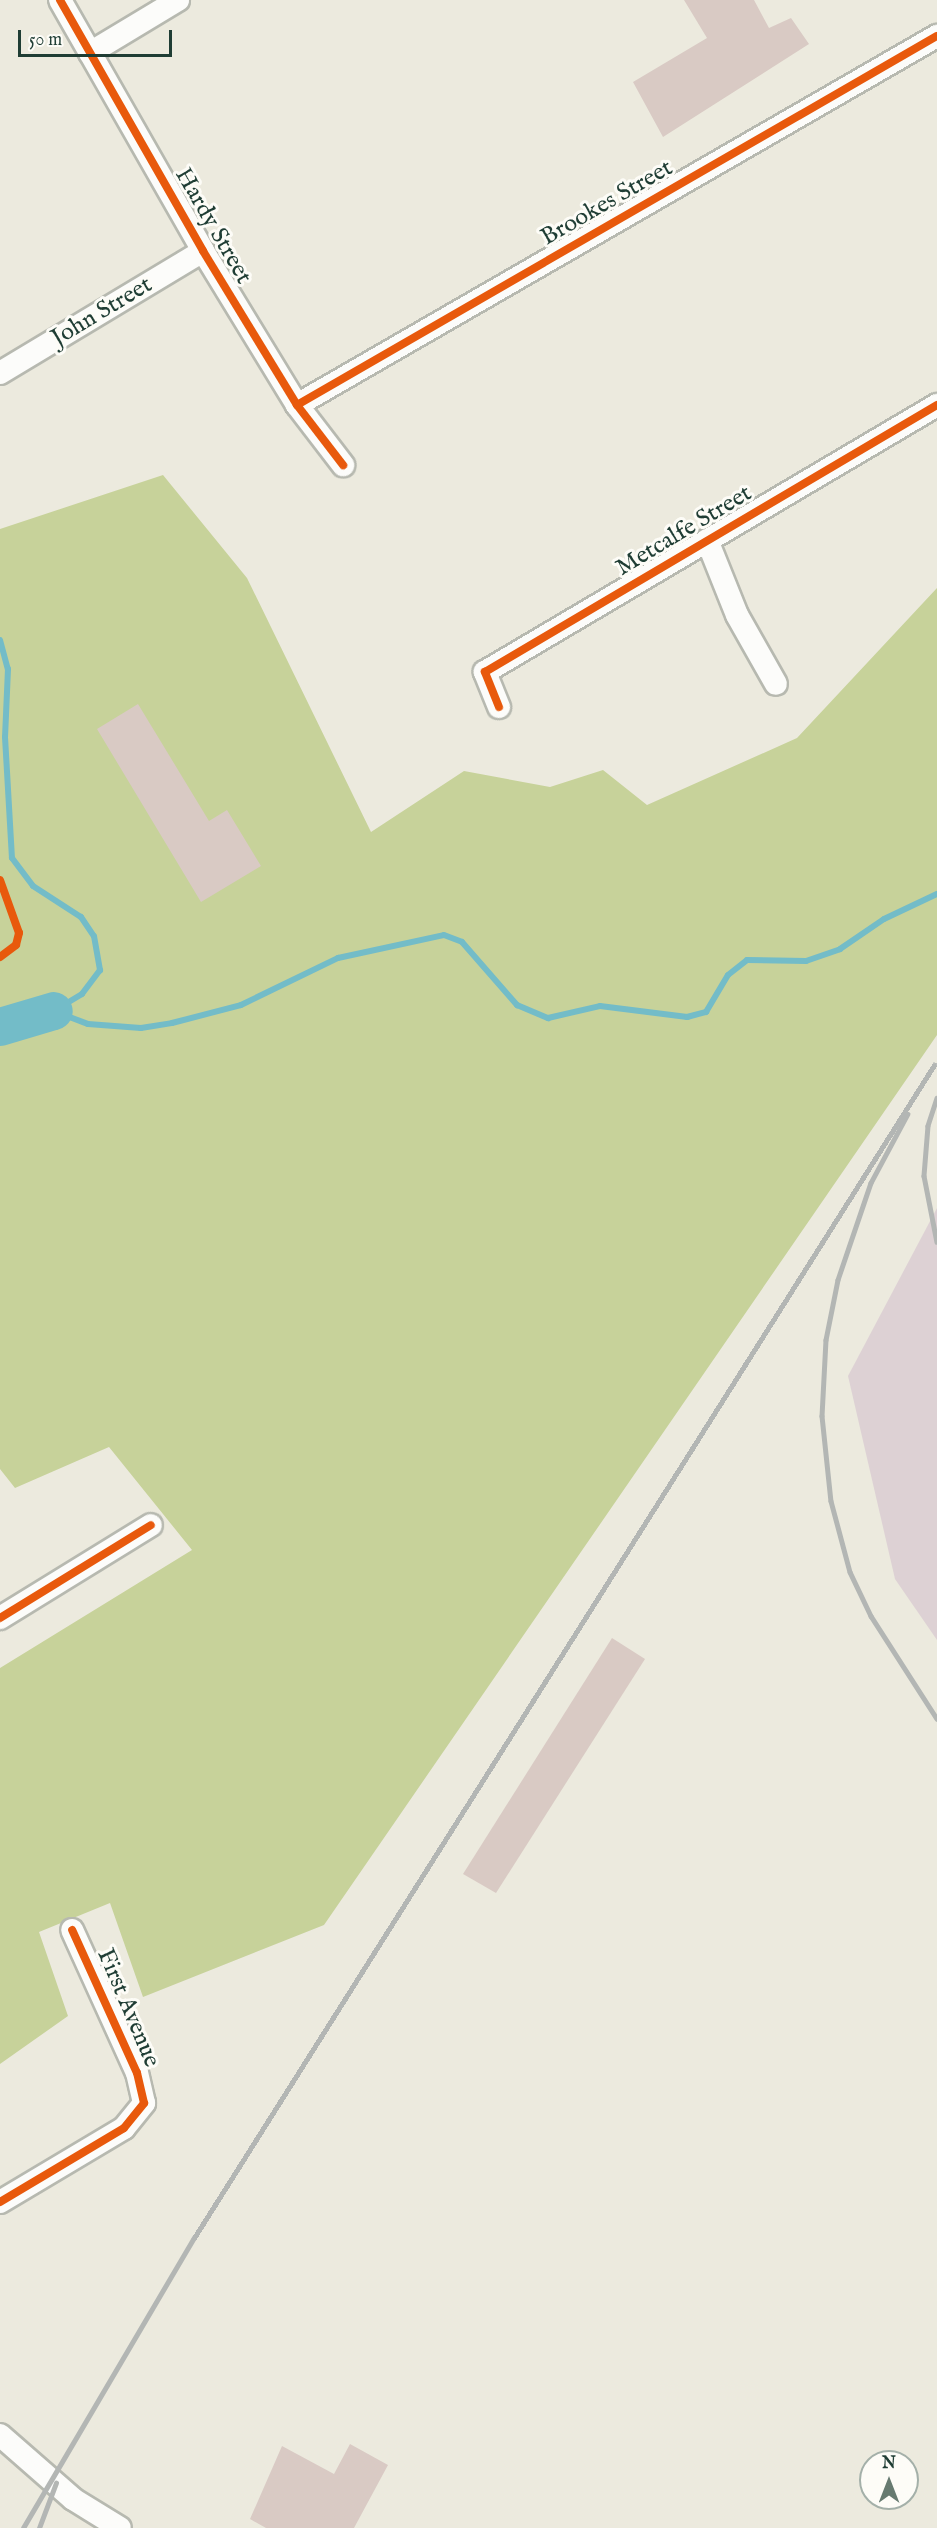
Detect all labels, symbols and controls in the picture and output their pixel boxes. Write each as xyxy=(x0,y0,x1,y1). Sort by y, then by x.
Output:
scale bar xyxy=(21,18,176,56)
text: 50 m xyxy=(29,29,62,52)
street label: Brookes Street xyxy=(536,154,678,252)
street label: Hardy Street xyxy=(168,163,258,289)
street label: John Street xyxy=(46,271,158,353)
street label: Metcalfe Street xyxy=(611,479,757,583)
street label: First Avenue xyxy=(90,1945,166,2071)
north arrow xyxy=(859,2450,919,2510)
text: N xyxy=(882,2454,896,2474)

